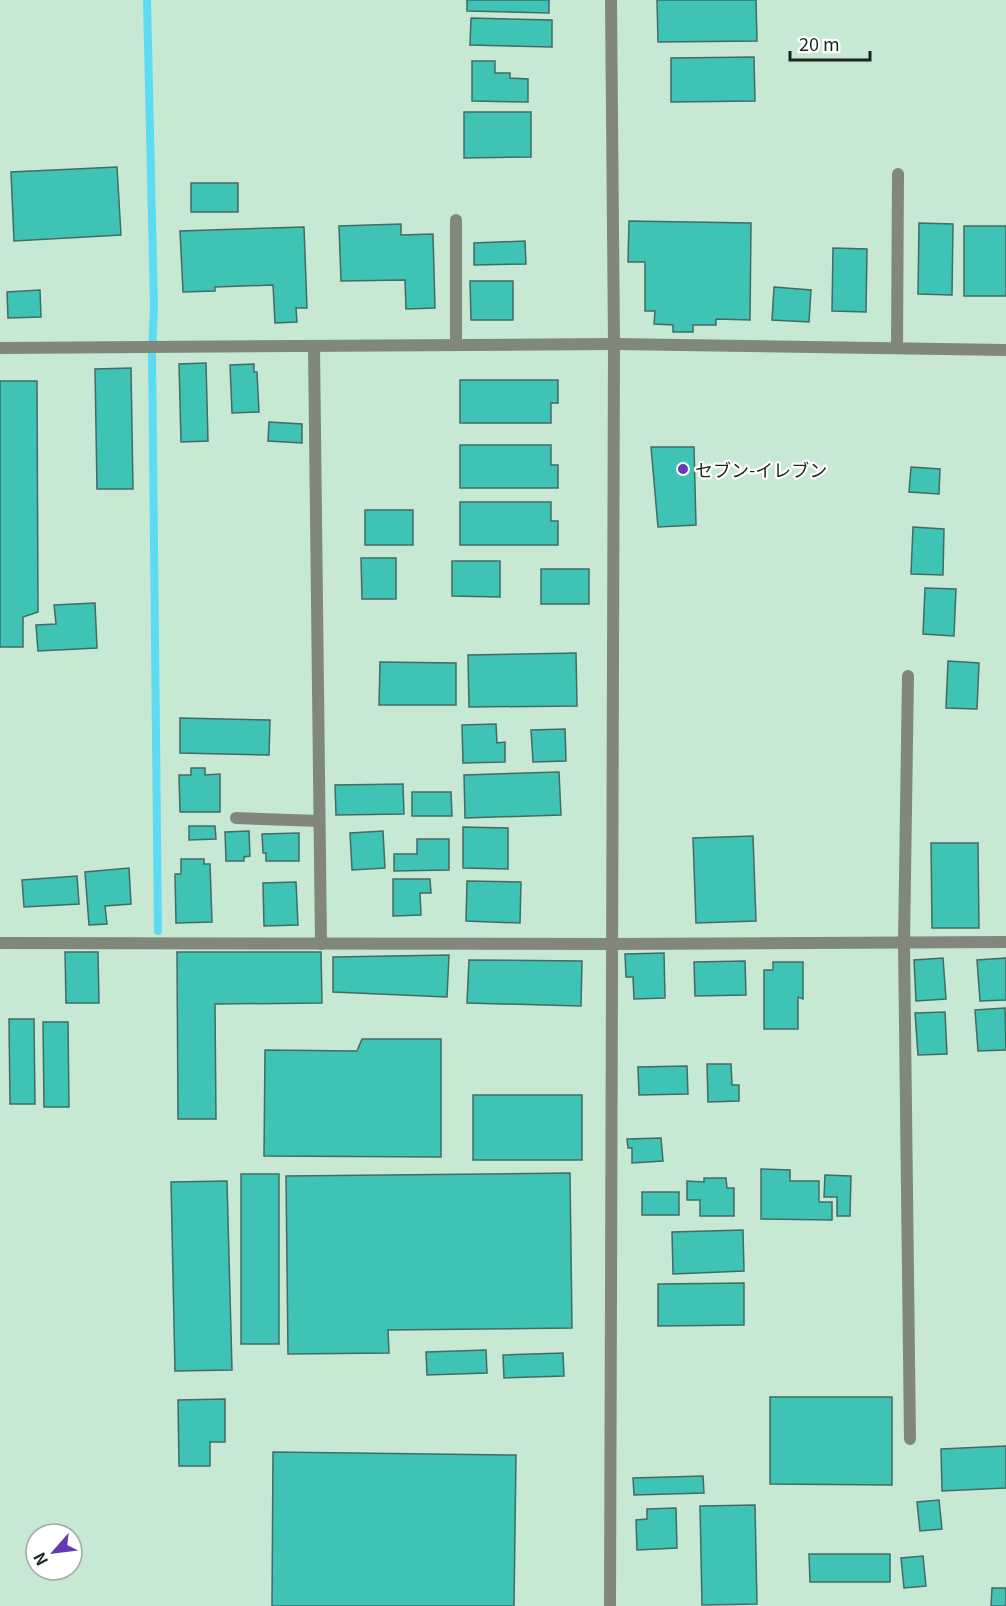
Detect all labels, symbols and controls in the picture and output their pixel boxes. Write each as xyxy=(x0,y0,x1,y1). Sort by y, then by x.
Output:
scale bar xyxy=(790,24,870,62)
text: 20 m xyxy=(799,30,840,56)
place label: セブン-イレブン xyxy=(695,456,827,482)
marker: セブン-イレブン xyxy=(676,462,690,476)
north arrow xyxy=(24,1522,84,1582)
text: N xyxy=(26,1549,53,1570)

